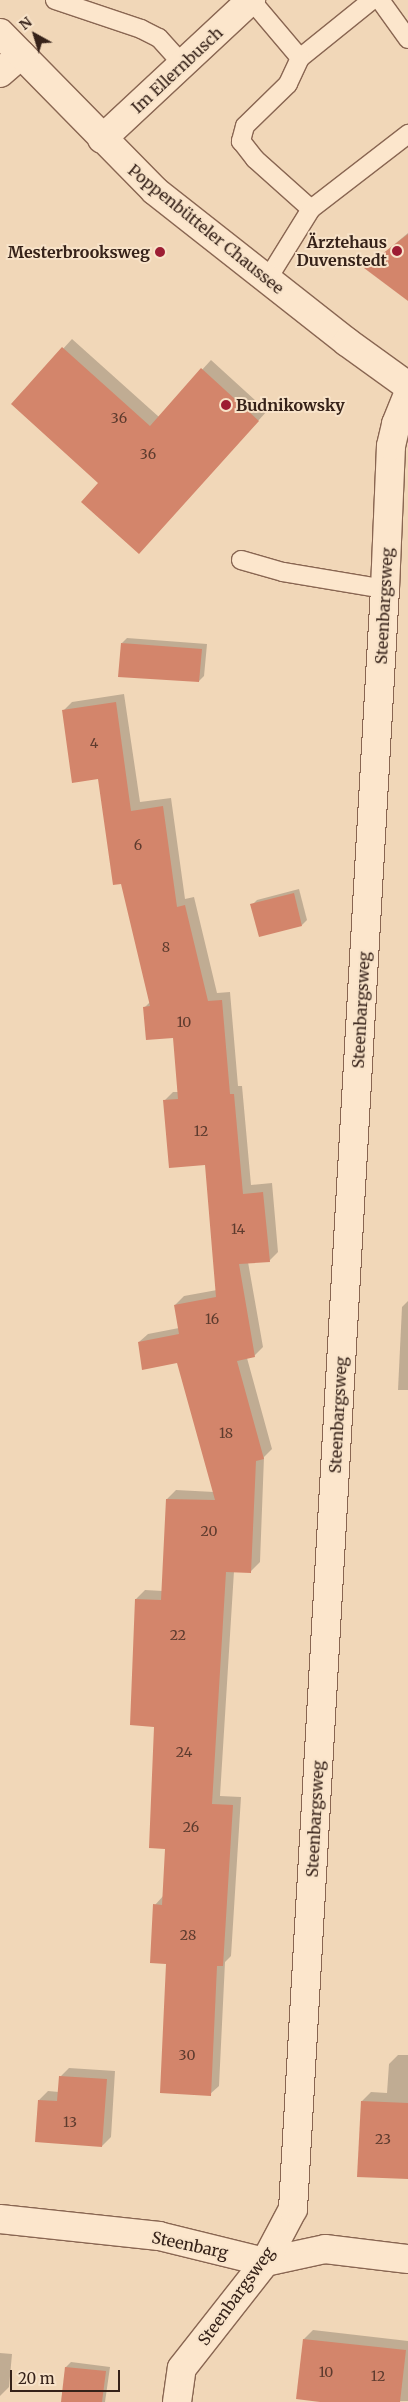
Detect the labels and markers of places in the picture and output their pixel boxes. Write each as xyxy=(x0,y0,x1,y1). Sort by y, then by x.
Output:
place label: Ärztehaus Duvenstedt xyxy=(296,232,387,270)
place label: Mesterbrooksweg xyxy=(8,242,150,262)
marker: Ärztehaus Duvenstedt xyxy=(391,245,403,257)
marker: Mesterbrooksweg xyxy=(154,246,166,258)
place label: Budnikowsky xyxy=(236,395,345,415)
marker: Budnikowsky xyxy=(220,399,232,411)

